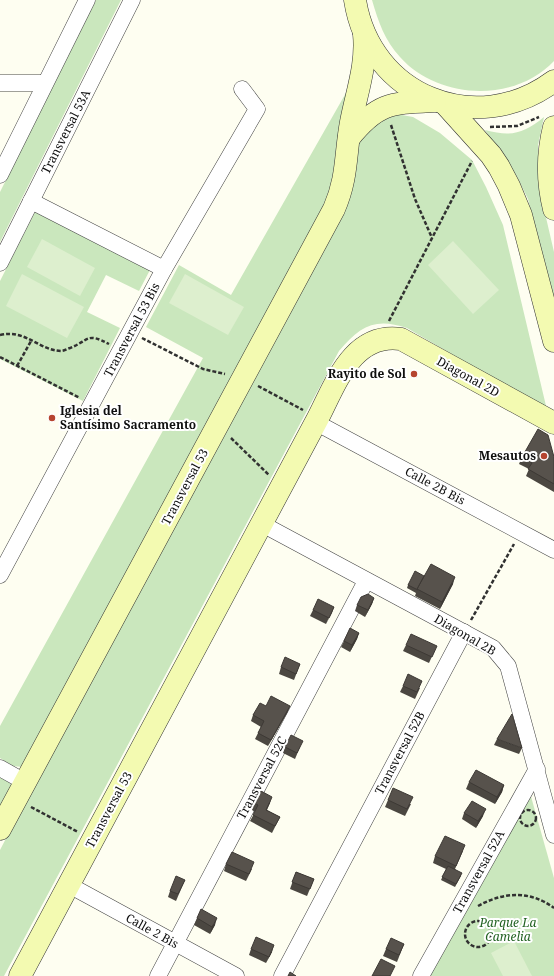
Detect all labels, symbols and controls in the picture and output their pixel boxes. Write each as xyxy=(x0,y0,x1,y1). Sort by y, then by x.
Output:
street label: Transversal 53A xyxy=(37,86,94,177)
street label: Transversal 53 Bis xyxy=(100,280,164,380)
street label: Diagonal 2D xyxy=(434,352,503,401)
place label: Rayito de Sol xyxy=(328,365,407,382)
marker: Rayito de Sol xyxy=(409,369,419,379)
place label: Iglesia del Santísimo Sacramento xyxy=(60,402,196,433)
marker: Iglesia del Santísimo Sacramento xyxy=(47,413,57,423)
street label: Transversal 53 xyxy=(157,445,212,528)
place label: Mesautos xyxy=(479,447,536,464)
marker: Mesautos xyxy=(539,451,549,461)
street label: Calle 2B Bis xyxy=(402,463,468,509)
street label: Diagonal 2B xyxy=(431,610,499,659)
street label: Transversal 52B xyxy=(370,708,429,797)
street label: Transversal 52C xyxy=(233,733,291,822)
street label: Transversal 53 xyxy=(81,768,136,851)
street label: Transversal 52A xyxy=(449,827,509,916)
street label: Calle 2 Bis xyxy=(123,909,182,952)
park label: Parque La Camelia xyxy=(478,914,537,945)

